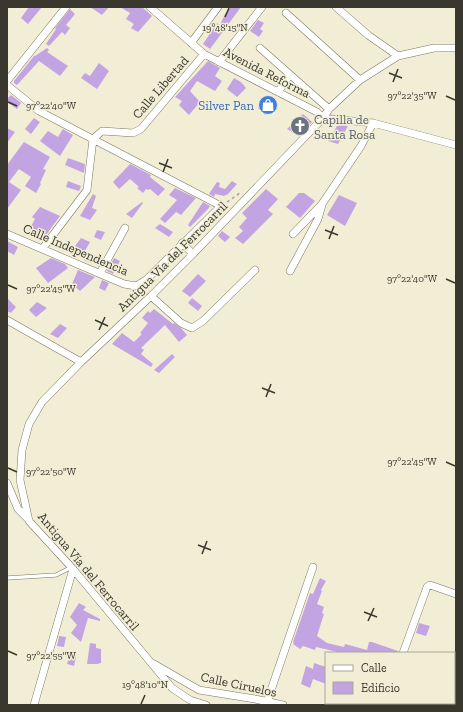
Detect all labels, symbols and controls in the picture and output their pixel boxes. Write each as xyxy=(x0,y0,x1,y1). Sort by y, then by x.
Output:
text: 19°48'15"N xyxy=(202,22,248,34)
street label: Avenida Reforma xyxy=(221,44,313,101)
street label: Calle Libertad xyxy=(129,53,192,122)
text: 97°22'35"W xyxy=(387,90,437,102)
shop icon: Silver Pan xyxy=(257,94,279,116)
place label: Silver Pan xyxy=(198,98,255,113)
text: 97°22'40"W xyxy=(26,100,77,112)
place label: Capilla de Santa Rosa xyxy=(314,112,376,142)
church icon: Capilla de Santa Rosa xyxy=(289,115,311,137)
street label: Antigua Vía del Ferrocarril xyxy=(114,198,231,314)
street label: Calle Independencia xyxy=(21,221,131,279)
text: 97°22'40"W xyxy=(387,273,438,285)
text: 97°22'45"W xyxy=(26,283,76,295)
text: 97°22'45"W xyxy=(387,456,437,468)
text: 97°22'50"W xyxy=(26,466,77,478)
street label: Antigua Vía del Ferrocarril xyxy=(35,509,143,634)
text: 97°22'55"W xyxy=(26,650,76,662)
legend xyxy=(325,652,455,704)
text: Calle xyxy=(361,661,387,675)
street label: Calle Ciruelos xyxy=(199,669,279,700)
text: 19°48'10"N xyxy=(122,679,169,691)
text: Edificio xyxy=(361,681,400,695)

